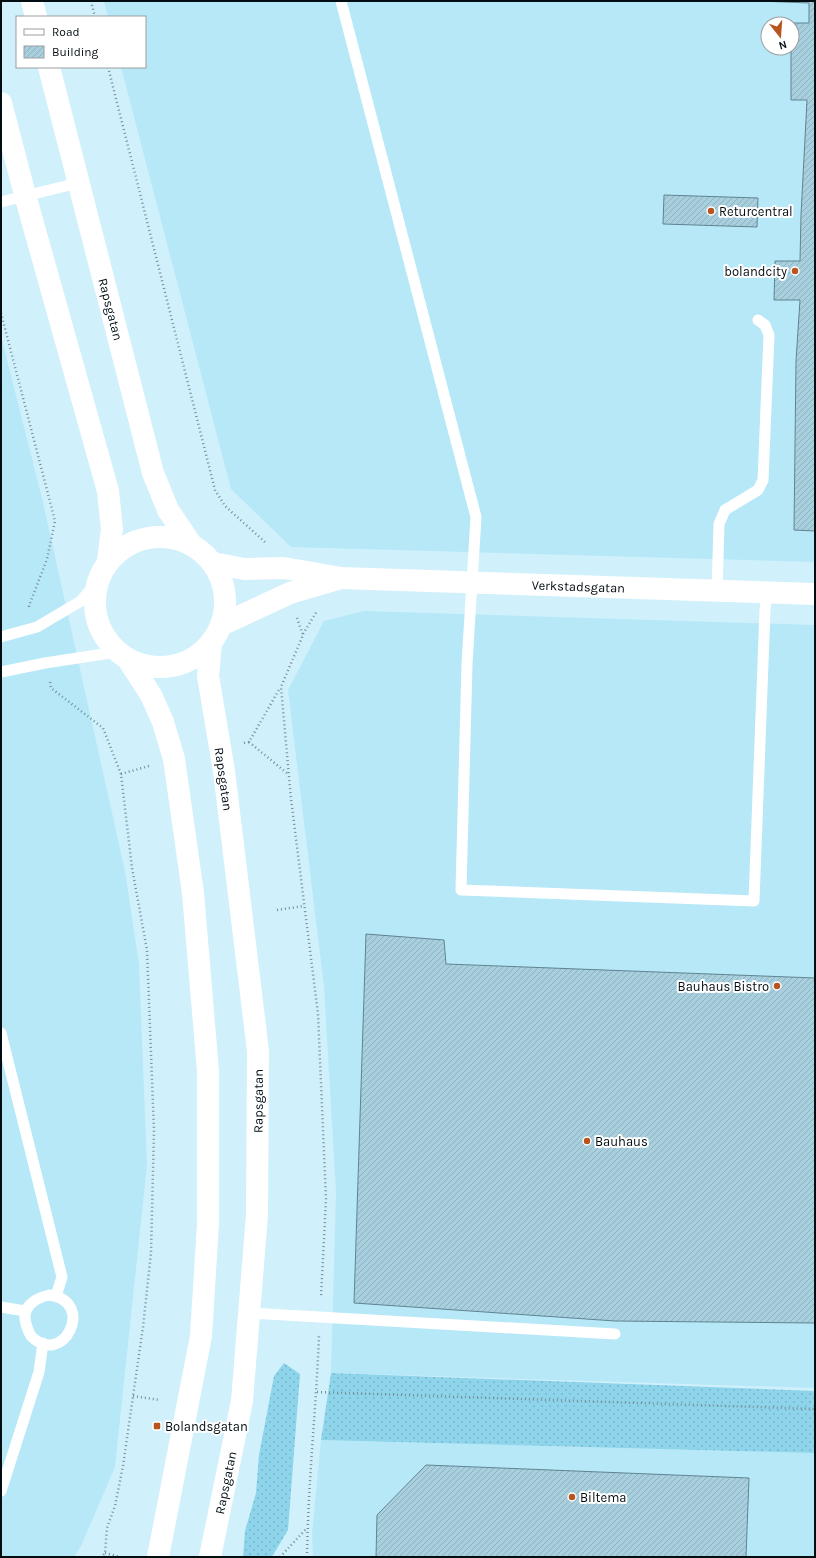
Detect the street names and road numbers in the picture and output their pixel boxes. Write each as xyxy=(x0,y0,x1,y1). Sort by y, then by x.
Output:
street label: Rapsgatan xyxy=(95,276,126,342)
street label: Verkstadsgatan xyxy=(531,577,625,596)
street label: Rapsgatan xyxy=(212,746,235,812)
street label: Rapsgatan xyxy=(251,1069,266,1133)
street label: Rapsgatan xyxy=(212,1450,240,1516)

